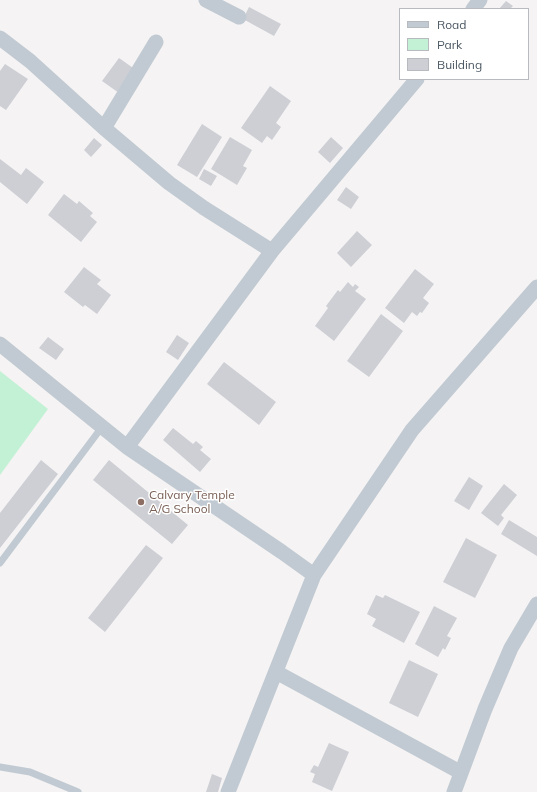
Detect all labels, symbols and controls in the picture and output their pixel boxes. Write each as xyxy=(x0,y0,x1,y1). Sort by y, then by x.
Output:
legend xyxy=(399,8,529,80)
text: Road xyxy=(437,17,466,32)
text: Park xyxy=(437,37,462,52)
text: Building xyxy=(437,57,482,72)
place label: Calvary Temple A/G School xyxy=(149,488,235,516)
marker: Calvary Temple A/G School xyxy=(136,497,146,507)

